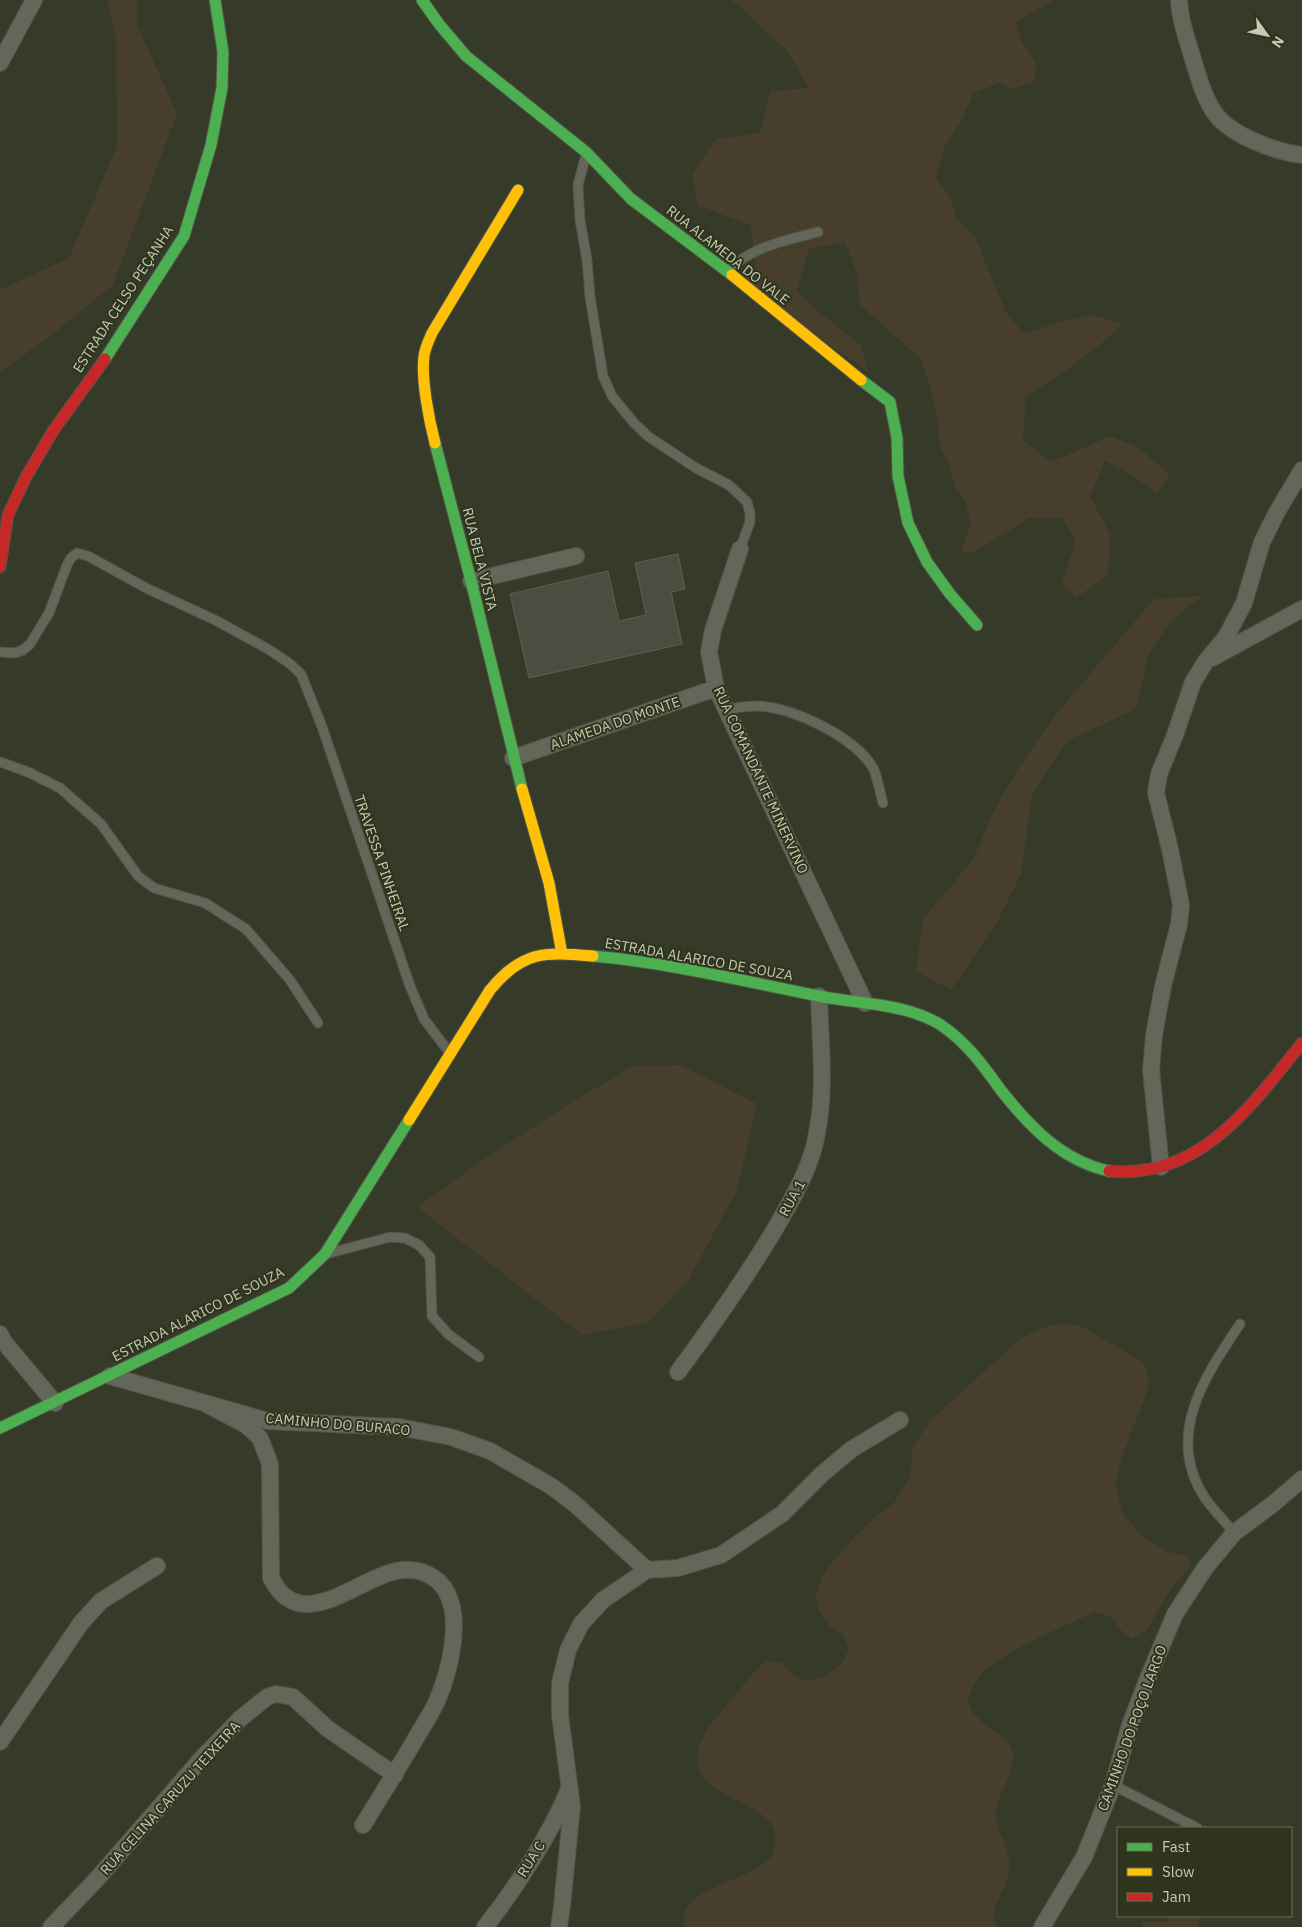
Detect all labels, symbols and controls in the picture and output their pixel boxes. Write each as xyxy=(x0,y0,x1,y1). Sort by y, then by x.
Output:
north arrow xyxy=(1242,10,1292,60)
text: N xyxy=(1268,33,1288,51)
street label: RUA ALAMEDA DO VALE xyxy=(663,201,793,309)
street label: ESTRADA CELSO PEÇANHA xyxy=(69,222,177,376)
street label: RUA BELA VISTA xyxy=(459,506,501,612)
street label: RUA COMANDANTE MINERVINO xyxy=(710,684,812,876)
street label: ALAMEDA DO MONTE xyxy=(548,692,682,754)
street label: TRAVESSA PINHEIRAL xyxy=(350,792,414,934)
street label: ESTRADA ALARICO DE SOUZA xyxy=(604,934,794,984)
street label: RUA 1 xyxy=(775,1177,809,1219)
street label: ESTRADA ALARICO DE SOUZA xyxy=(109,1263,287,1365)
street label: CAMINHO DO BURACO xyxy=(265,1409,411,1439)
street label: CAMINHO DO POÇO LARGO xyxy=(1094,1643,1170,1813)
street label: RUA CELINA CARUZU TEIXEIRA xyxy=(96,1717,244,1879)
legend xyxy=(1117,1827,1292,1917)
street label: RUA C xyxy=(513,1837,549,1880)
text: Fast xyxy=(1162,1837,1190,1856)
text: Slow xyxy=(1162,1862,1195,1881)
text: Jam xyxy=(1162,1887,1191,1906)

